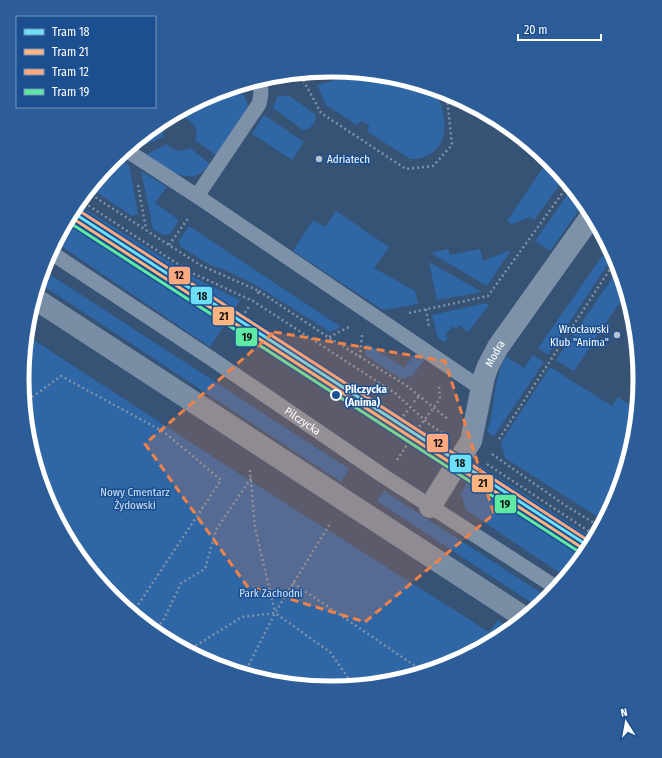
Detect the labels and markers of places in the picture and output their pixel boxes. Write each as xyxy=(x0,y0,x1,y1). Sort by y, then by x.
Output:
place label: Adriatech xyxy=(327,153,370,166)
marker: Adriatech xyxy=(314,154,324,164)
place label: Wrocławski Klub "Anima" xyxy=(550,323,609,349)
marker: Wrocławski Klub "Anima" xyxy=(612,330,622,340)
place label: Pilczycka (Anima) xyxy=(345,383,388,409)
marker: Pilczycka (Anima) xyxy=(330,389,342,401)

